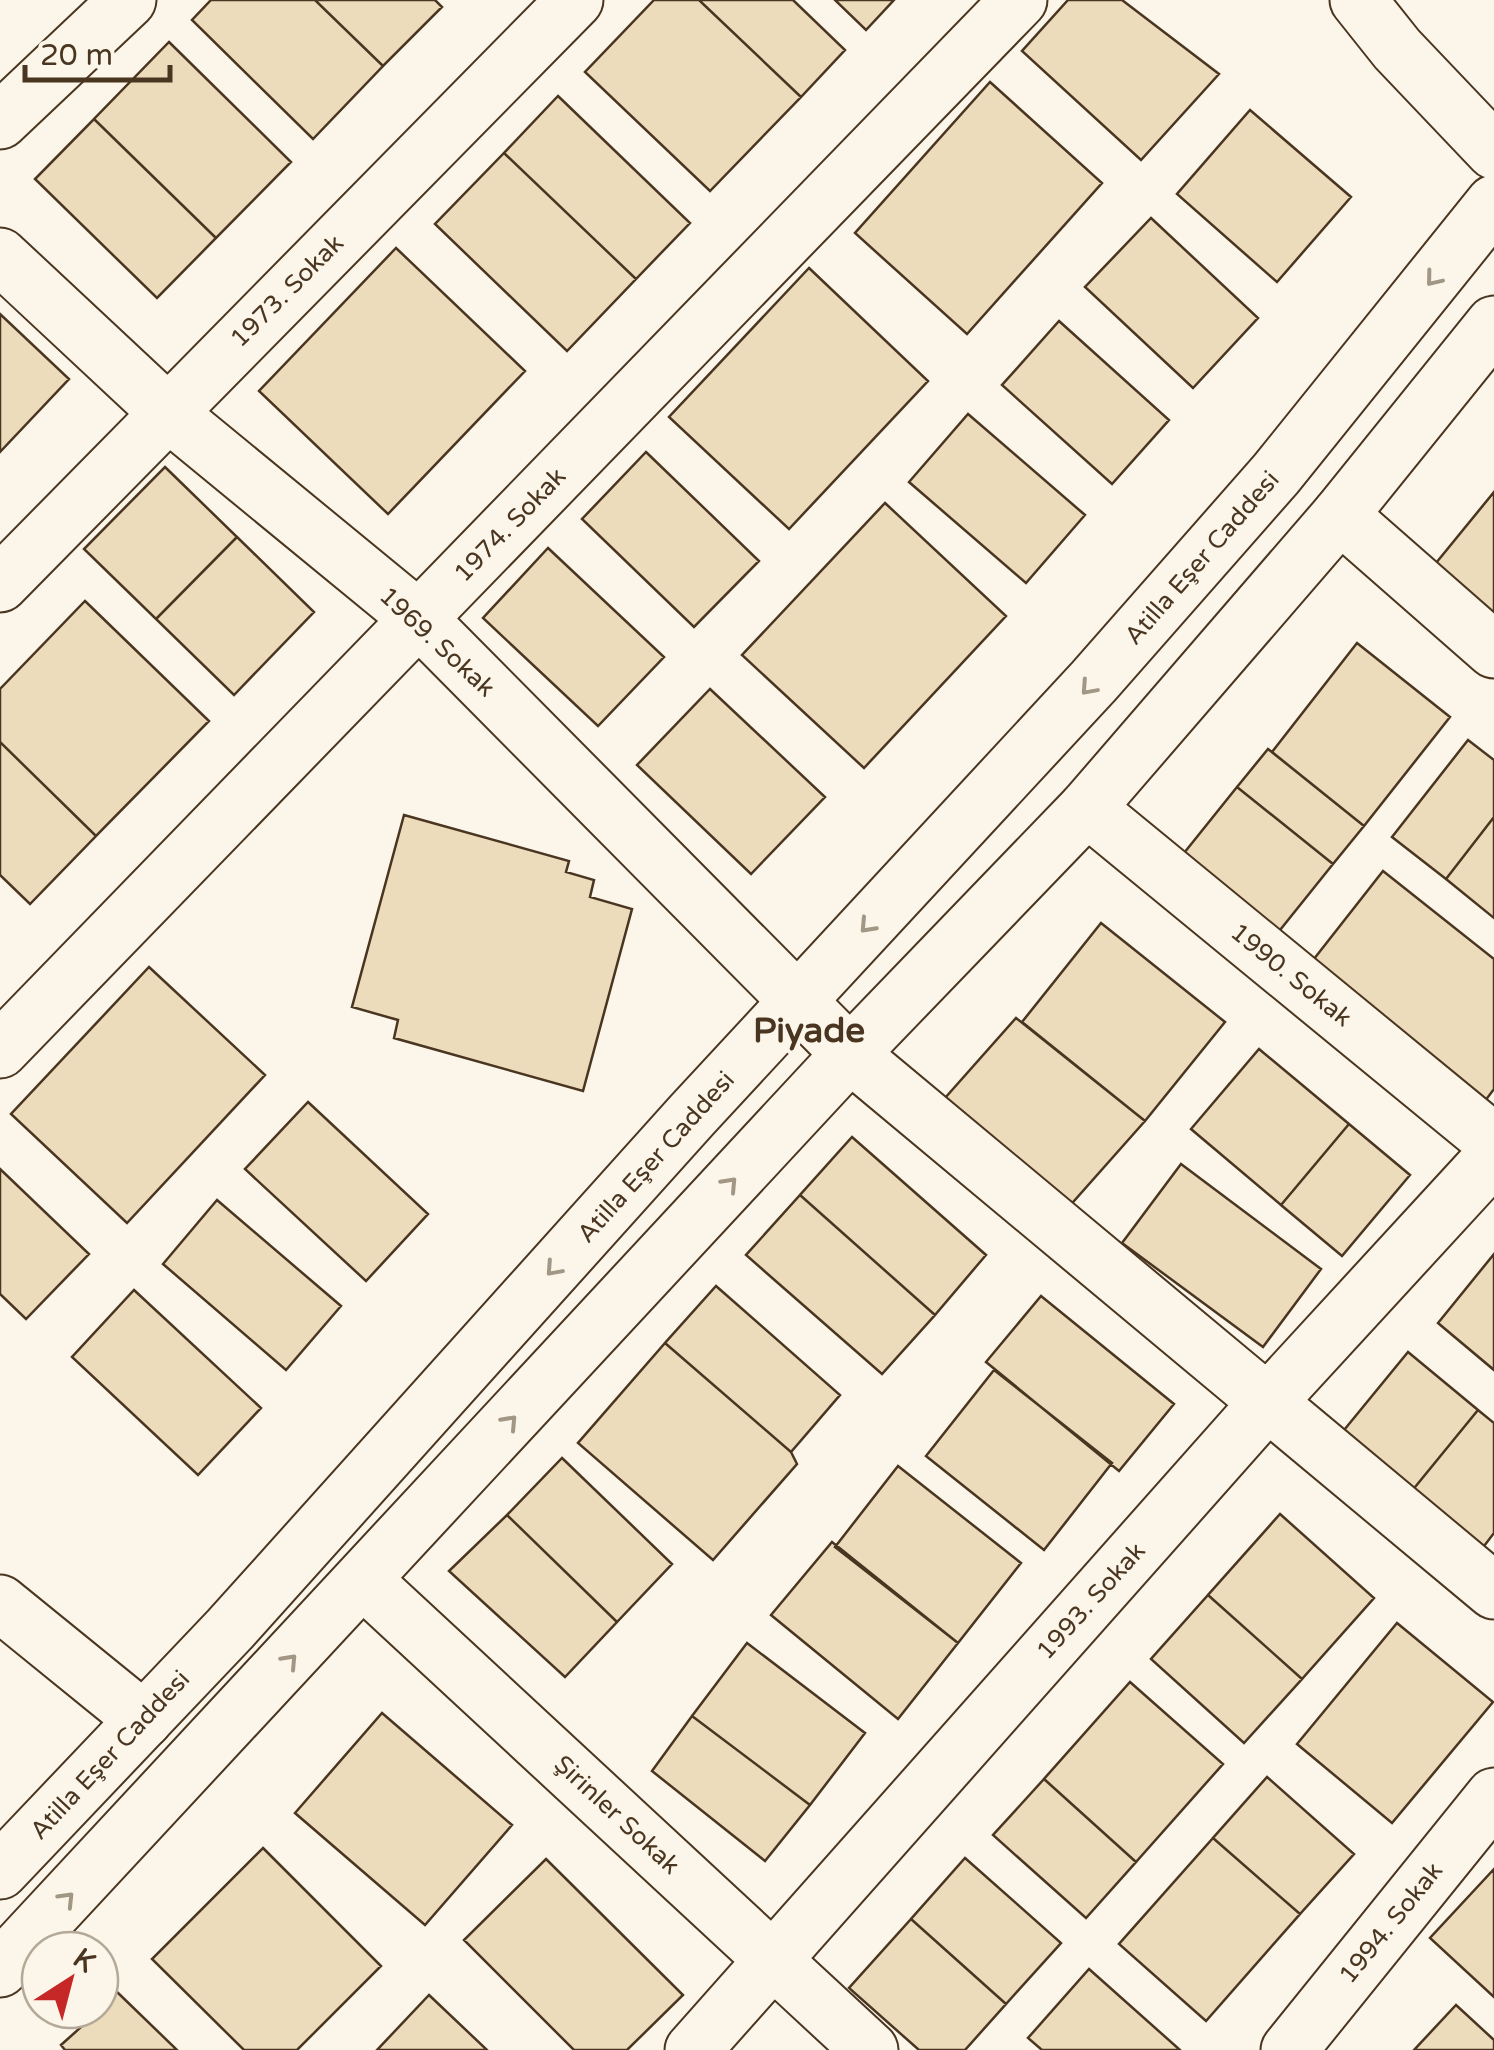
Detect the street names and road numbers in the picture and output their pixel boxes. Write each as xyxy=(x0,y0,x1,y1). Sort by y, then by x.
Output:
street label: 1973. Sokak xyxy=(224,228,350,354)
street label: 1974. Sokak xyxy=(448,462,572,588)
street label: Atilla Eşer Caddesi xyxy=(1118,465,1286,651)
street label: 1969. Sokak xyxy=(373,581,501,703)
street label: 1990. Sokak xyxy=(1224,917,1358,1033)
street label: Atilla Eşer Caddesi xyxy=(571,1065,741,1249)
street label: 1993. Sokak xyxy=(1031,1536,1151,1666)
street label: Atilla Eşer Caddesi xyxy=(24,1664,196,1846)
street label: Şirinler Sokak xyxy=(548,1749,686,1881)
street label: 1994. Sokak xyxy=(1333,1856,1449,1990)

